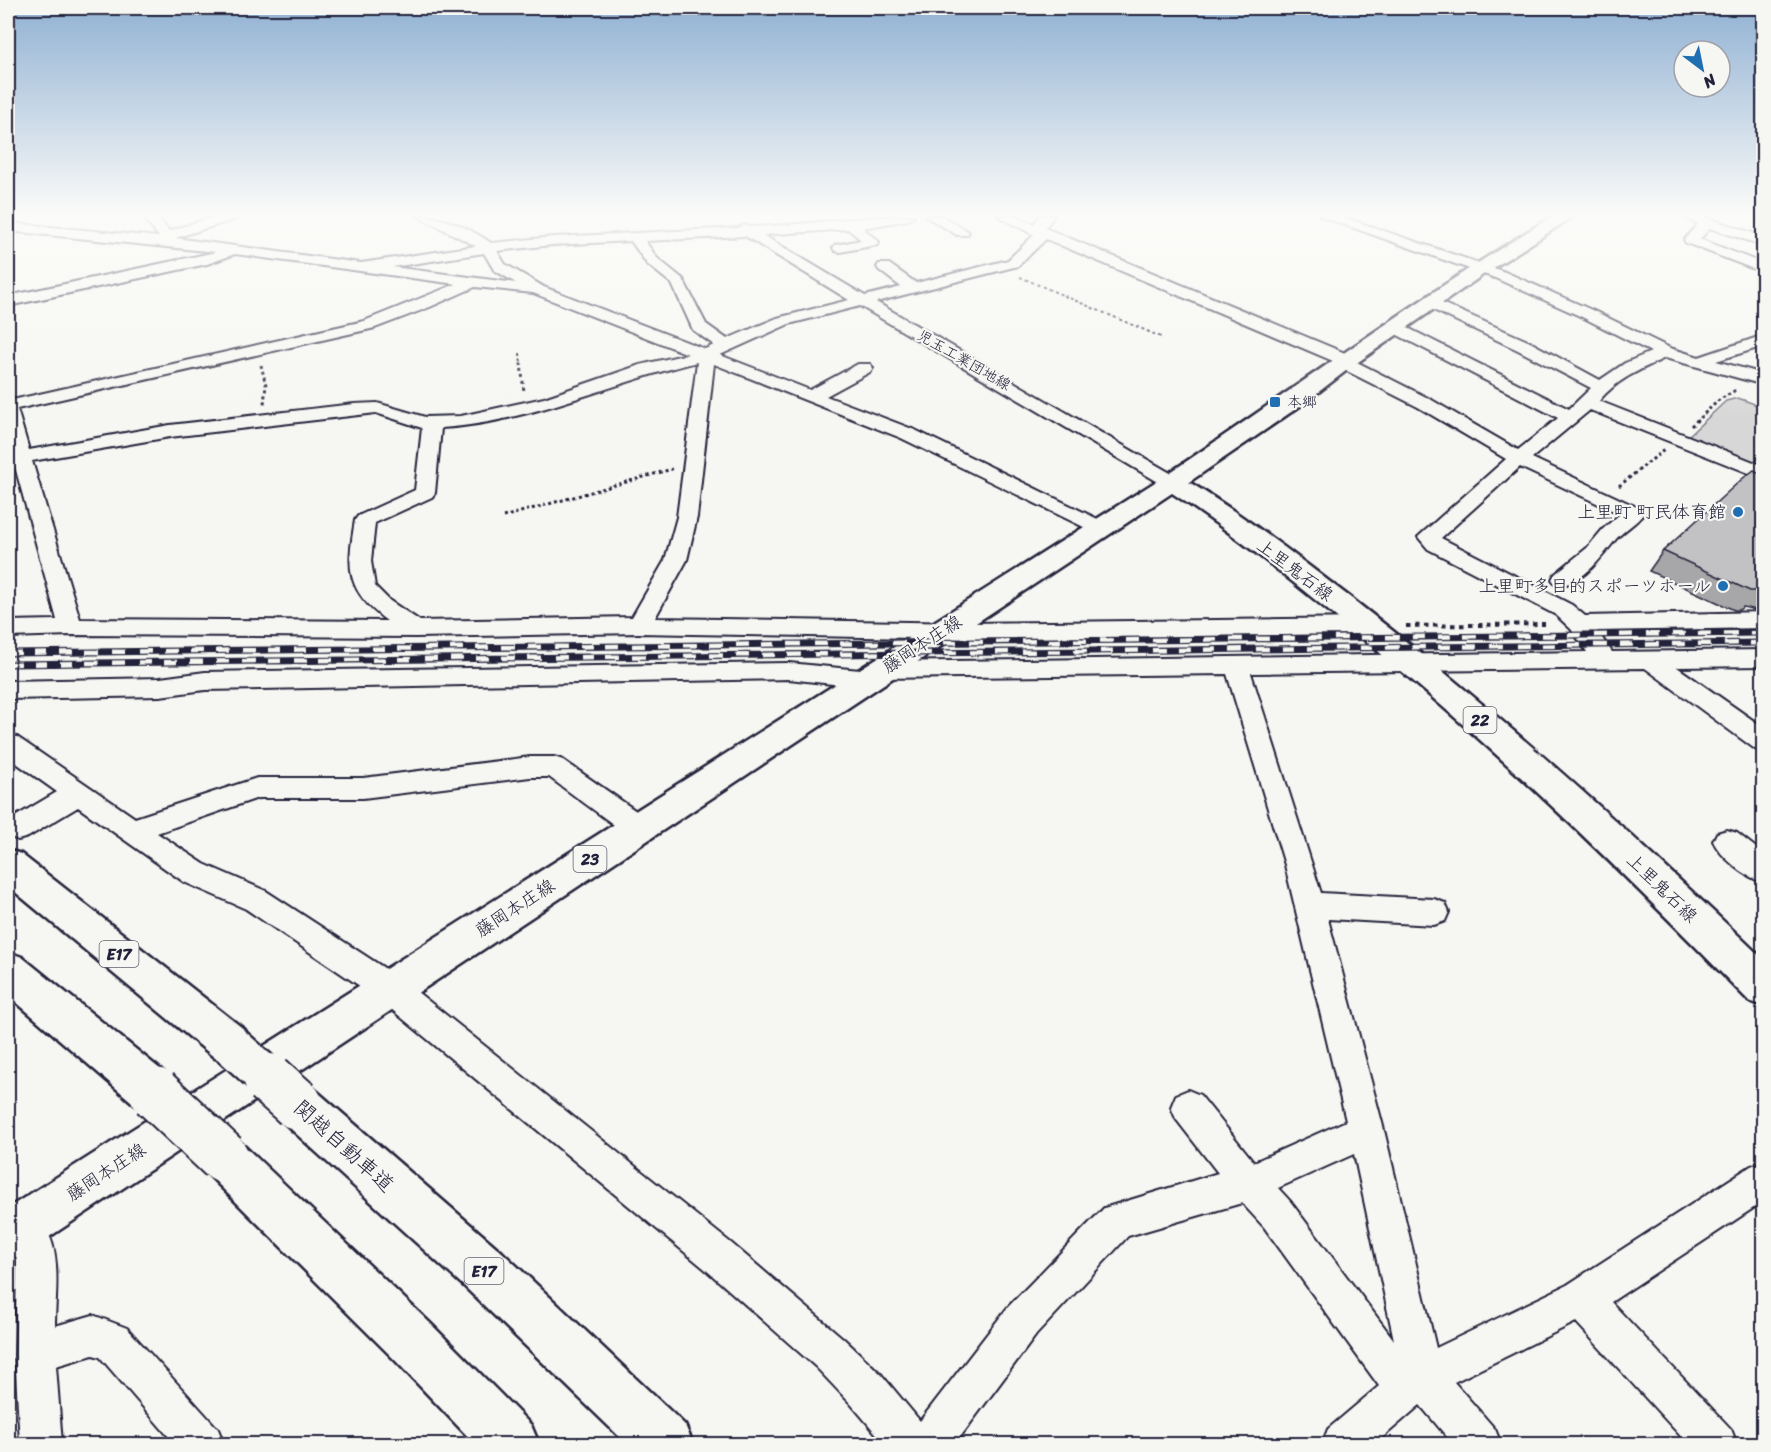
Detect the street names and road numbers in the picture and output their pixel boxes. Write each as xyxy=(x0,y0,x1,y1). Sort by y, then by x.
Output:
street label: 児玉工業団地線 xyxy=(912,322,1016,398)
street label: 上里鬼石線 xyxy=(1249,530,1341,610)
street label: 藤岡本庄線 xyxy=(876,606,968,682)
road number: 22 xyxy=(1464,707,1496,733)
street label: 上里鬼石線 xyxy=(1619,845,1705,931)
road number: 23 xyxy=(574,846,606,872)
street label: 藤岡本庄線 xyxy=(469,870,561,946)
road number: E17 xyxy=(100,941,138,967)
street label: 関越自動車道 xyxy=(284,1090,404,1202)
street label: 藤岡本庄線 xyxy=(60,1134,152,1210)
road number: E17 xyxy=(464,1258,504,1284)

